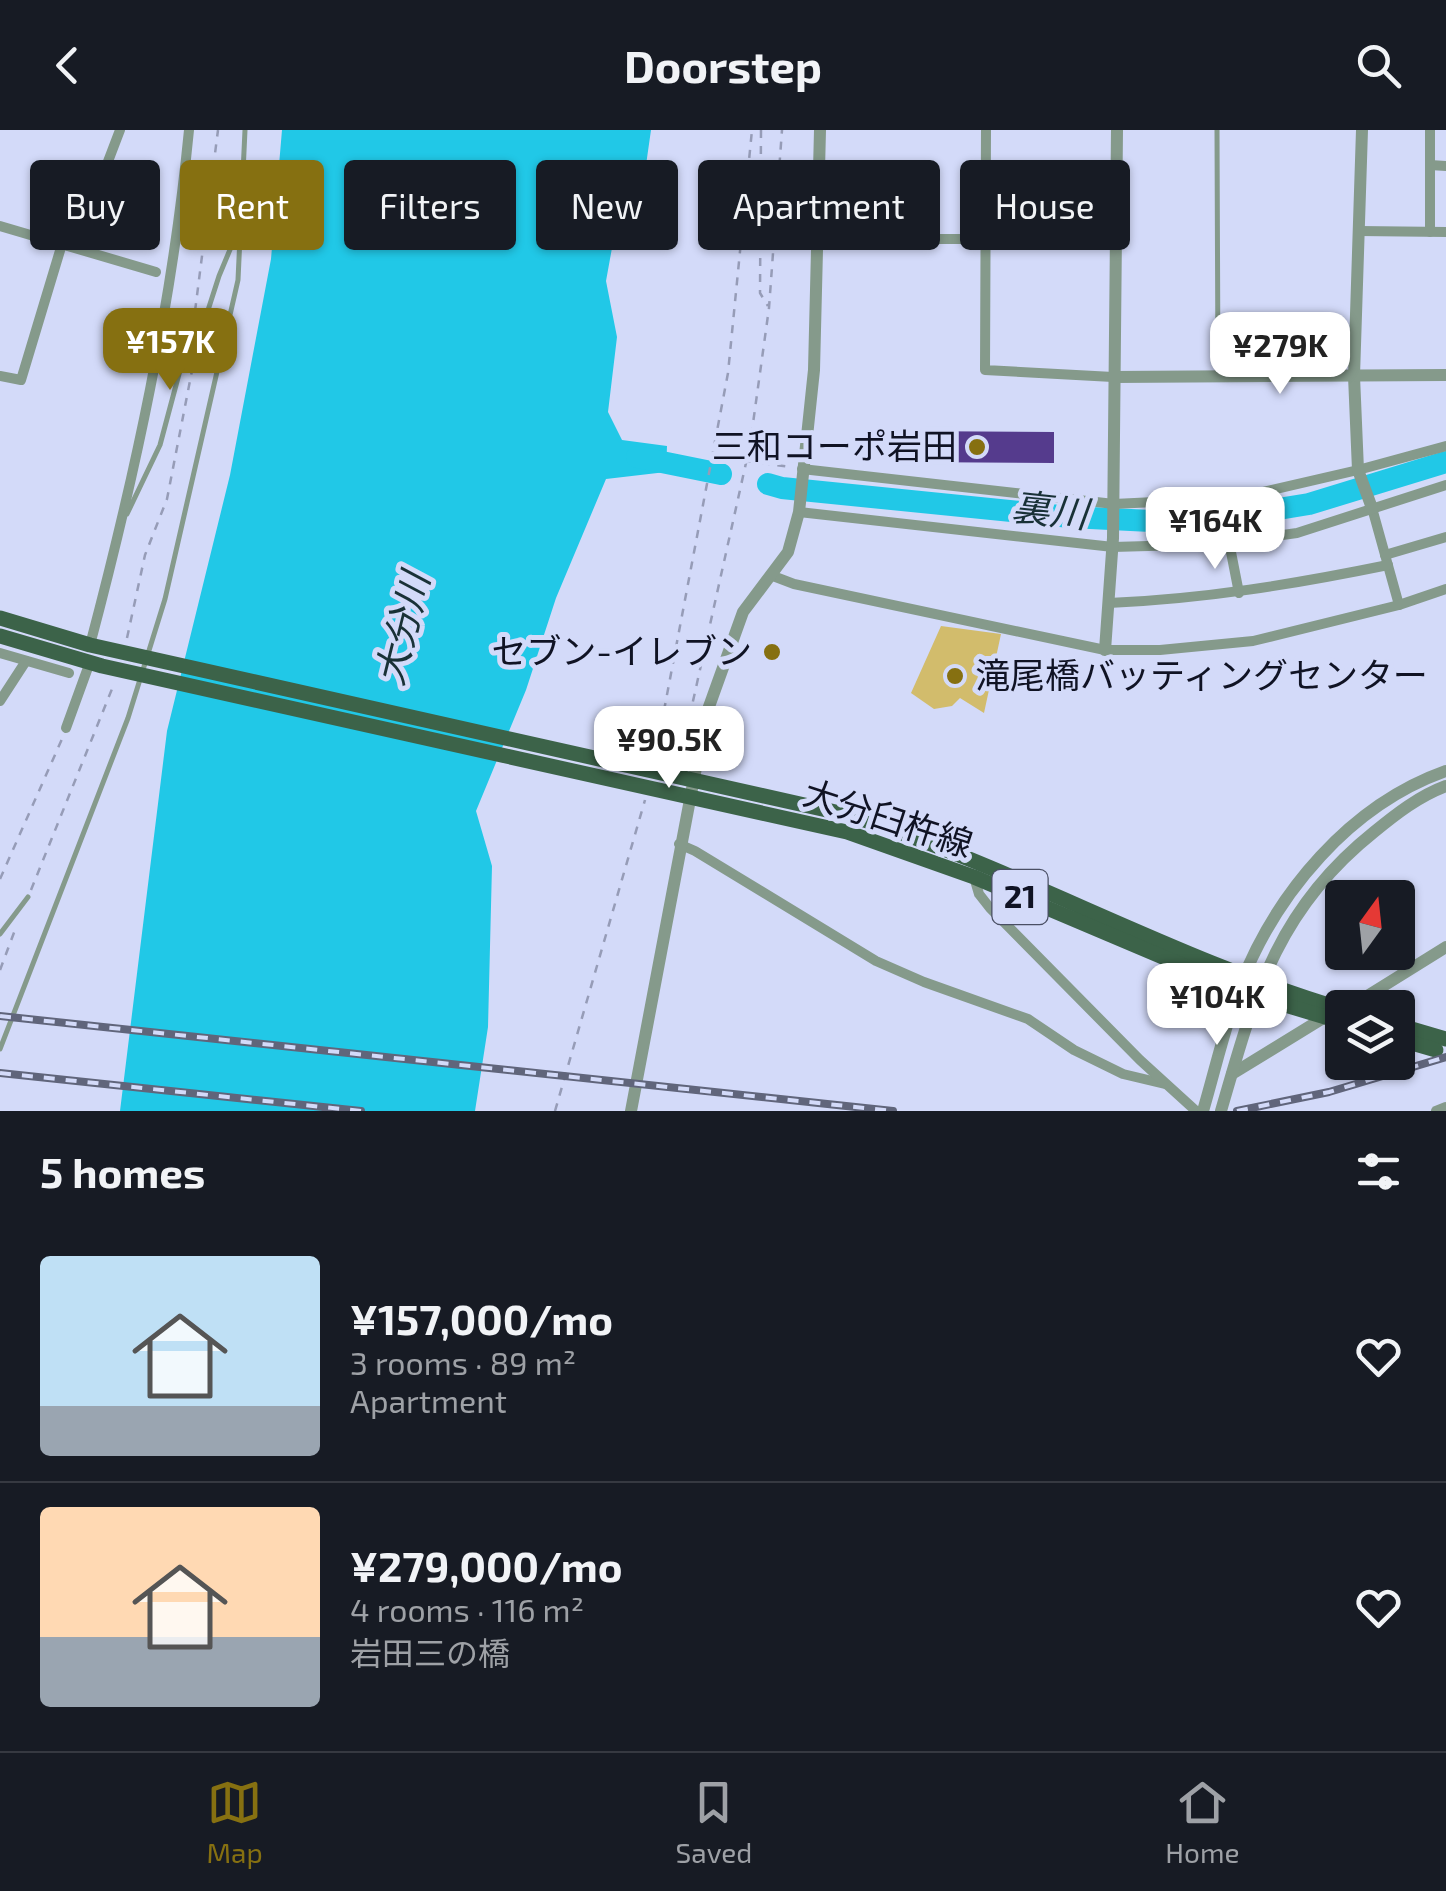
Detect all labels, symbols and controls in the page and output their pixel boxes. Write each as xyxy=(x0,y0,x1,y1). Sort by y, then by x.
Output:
icon: back xyxy=(40,38,95,93)
text: Doorstep xyxy=(624,38,822,92)
icon: search xyxy=(1351,38,1406,93)
chip: Buy xyxy=(30,160,160,250)
chip: Rent xyxy=(180,160,324,250)
chip: Filters xyxy=(344,160,516,250)
chip: New xyxy=(536,160,678,250)
chip: Apartment xyxy=(698,160,940,250)
chip: House xyxy=(960,160,1130,250)
pin: ¥157K xyxy=(100,308,240,393)
pin: ¥279K xyxy=(1210,312,1350,397)
text: ¥157K xyxy=(125,321,215,359)
text: ¥279K xyxy=(1232,325,1328,363)
place label: 三和コーポ岩田 xyxy=(712,424,957,466)
marker: 三和コーポ岩田 xyxy=(966,436,988,458)
water label: 裏川 xyxy=(1010,482,1094,536)
pin: ¥164K xyxy=(1145,487,1285,572)
text: ¥164K xyxy=(1168,500,1262,538)
water label: 大分川 xyxy=(365,564,438,689)
place label: セブン-イレブン xyxy=(491,629,752,671)
marker: セブン-イレブン xyxy=(761,641,783,663)
place label: 滝尾橋バッティングセンター xyxy=(975,653,1428,695)
marker: 滝尾橋バッティングセンター xyxy=(944,665,966,687)
pin: ¥90.5K xyxy=(588,706,750,791)
text: ¥90.5K xyxy=(616,719,722,757)
street label: 大分臼杵線 xyxy=(799,770,978,864)
road number: 21 xyxy=(992,870,1048,924)
north arrow xyxy=(1325,880,1415,970)
map controls xyxy=(1325,880,1415,1080)
pin: ¥104K xyxy=(1147,963,1287,1048)
text: ¥104K xyxy=(1169,976,1265,1014)
button: layers xyxy=(1325,990,1415,1080)
icon: filters xyxy=(1351,1144,1406,1199)
text: 5 homes xyxy=(40,1146,205,1196)
text: ¥157,000/mo xyxy=(350,1293,613,1343)
icon: home xyxy=(120,1296,240,1416)
icon: heart xyxy=(1351,1329,1406,1384)
text: 3 rooms · 89 m² xyxy=(350,1343,576,1381)
text: Apartment xyxy=(350,1381,507,1419)
text: ¥279,000/mo xyxy=(350,1540,623,1590)
icon: home xyxy=(120,1547,240,1667)
icon: heart xyxy=(1351,1580,1406,1635)
text: 4 rooms · 116 m² xyxy=(350,1590,584,1628)
text: 岩田三の橋 xyxy=(350,1633,510,1671)
tab: Map xyxy=(206,1775,263,1869)
tab: Saved xyxy=(676,1775,752,1869)
tab: Home xyxy=(1165,1775,1240,1869)

